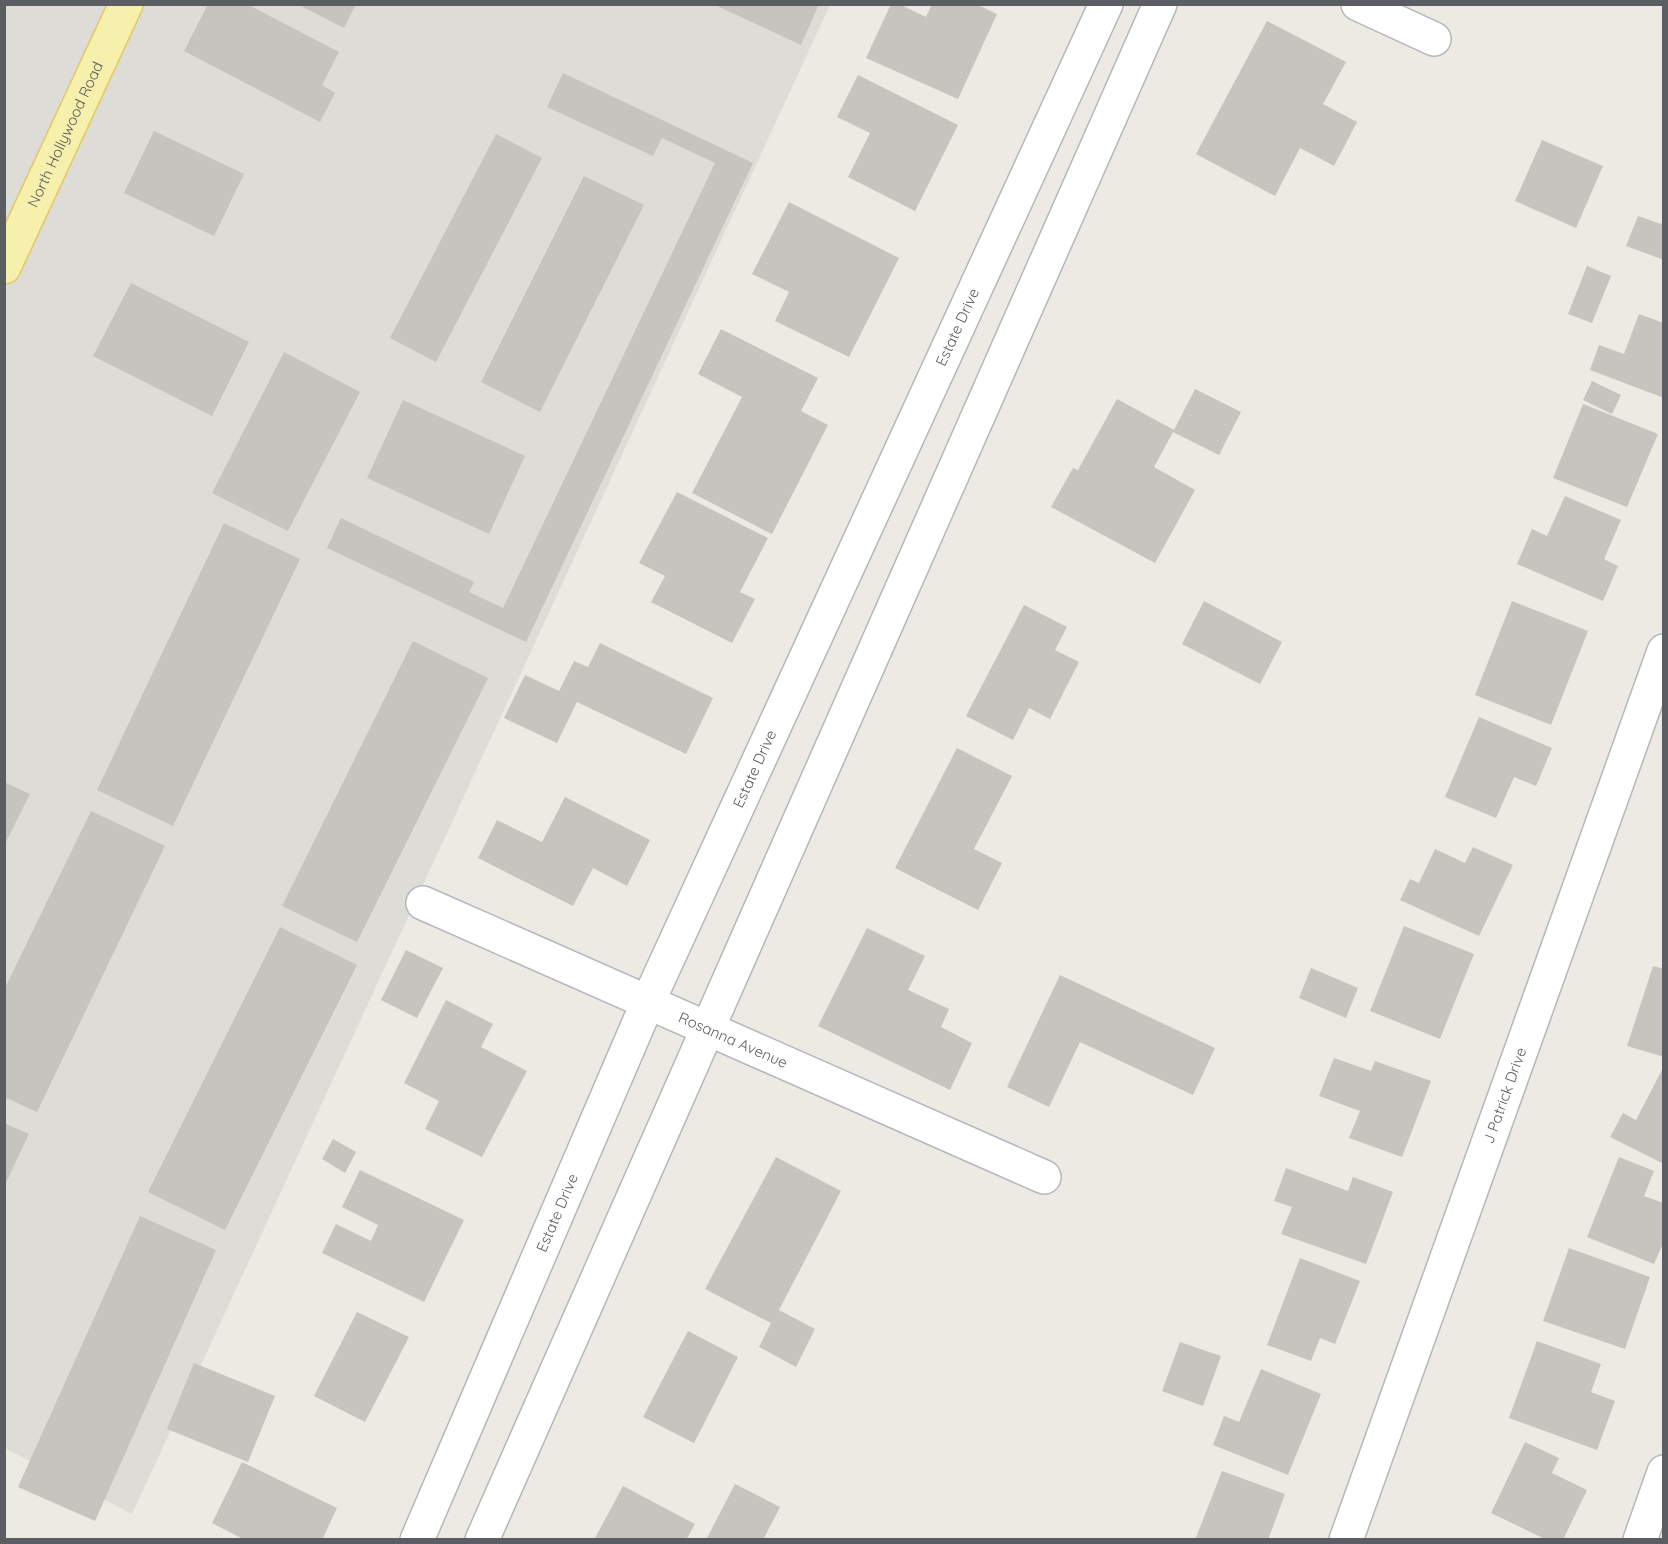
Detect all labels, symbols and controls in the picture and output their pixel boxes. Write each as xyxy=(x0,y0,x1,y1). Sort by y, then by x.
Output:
street label: North Hollywood Road xyxy=(23,58,107,210)
street label: Estate Drive xyxy=(931,285,983,369)
street label: Estate Drive xyxy=(728,727,781,811)
street label: Rosanna Avenue xyxy=(676,1008,791,1072)
street label: J Patrick Drive xyxy=(1479,1045,1530,1146)
street label: Estate Drive xyxy=(532,1171,582,1255)

